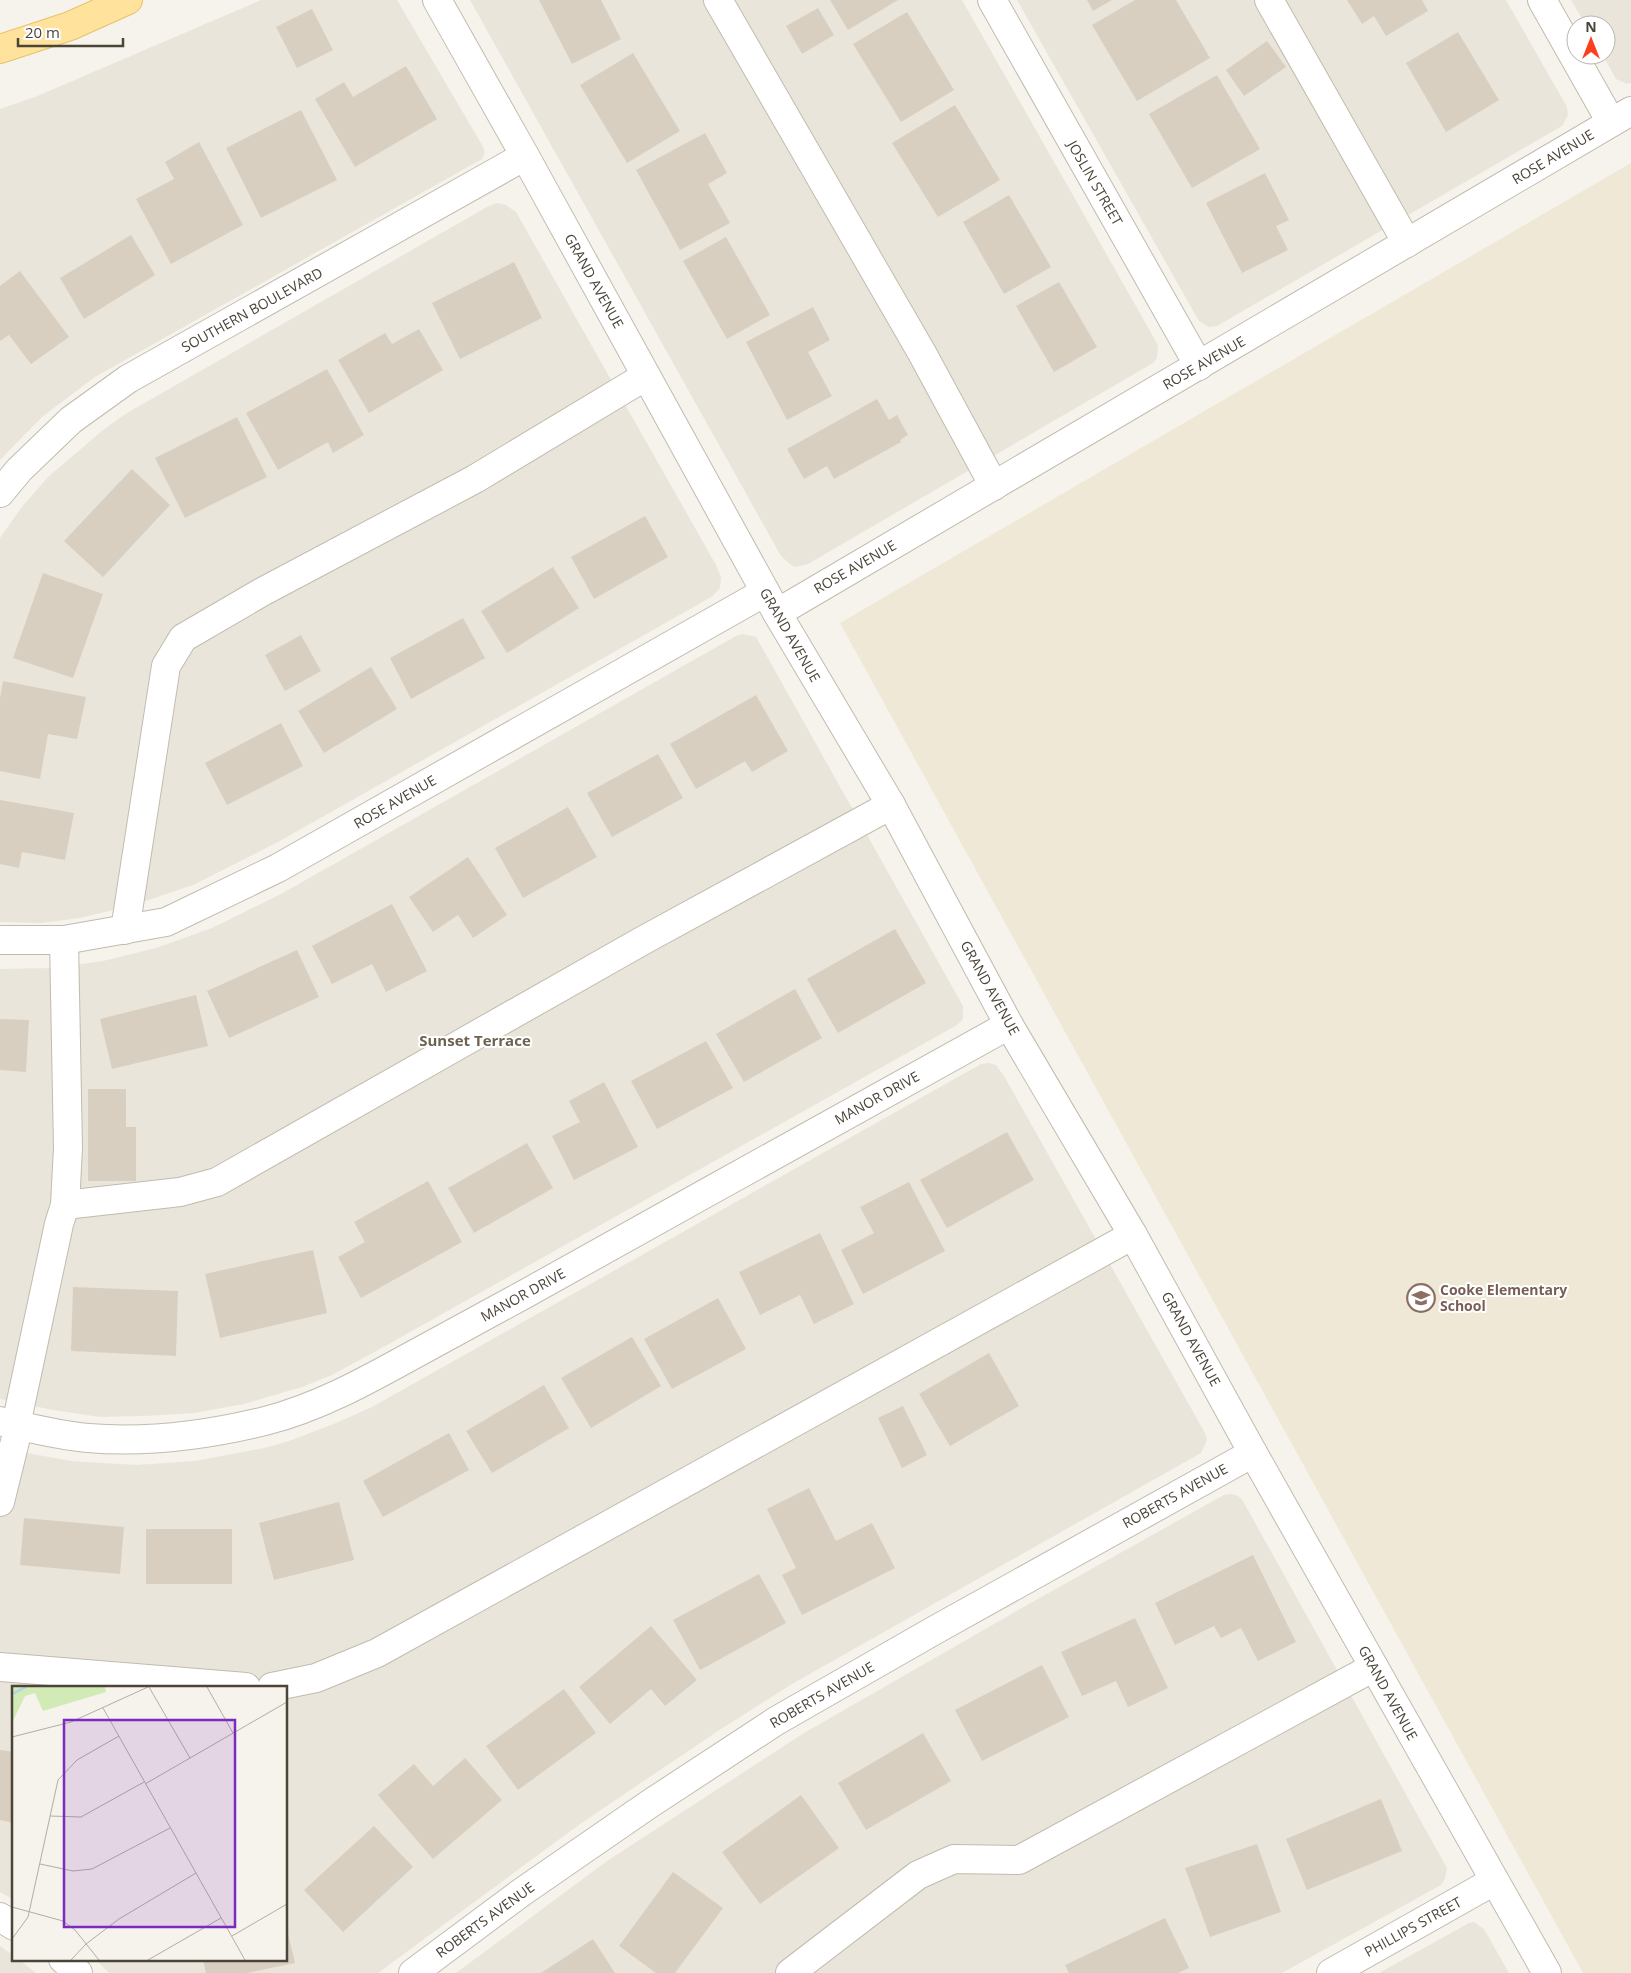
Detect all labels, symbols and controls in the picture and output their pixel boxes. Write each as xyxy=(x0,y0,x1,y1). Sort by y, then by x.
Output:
scale bar xyxy=(18,15,122,47)
north arrow xyxy=(1566,15,1616,65)
text: N xyxy=(1585,17,1597,36)
text: 20 m xyxy=(25,22,60,42)
street label: ROSE AVENUE xyxy=(1508,125,1597,188)
street label: JOSLIN STREET xyxy=(1062,135,1128,229)
street label: GRAND AVENUE xyxy=(561,230,628,332)
street label: SOUTHERN BOULEVARD xyxy=(178,263,326,356)
street label: ROSE AVENUE xyxy=(1159,331,1248,394)
street label: ROSE AVENUE xyxy=(810,535,899,598)
street label: GRAND AVENUE xyxy=(756,584,825,685)
street label: ROSE AVENUE xyxy=(350,770,439,833)
street label: GRAND AVENUE xyxy=(957,937,1024,1039)
district label: Sunset Terrace xyxy=(419,1030,531,1050)
street label: MANOR DRIVE xyxy=(831,1066,922,1129)
street label: MANOR DRIVE xyxy=(477,1263,568,1326)
place label: Cooke Elementary School xyxy=(1440,1280,1567,1315)
school or university icon: Cooke Elementary School xyxy=(1406,1283,1436,1313)
street label: GRAND AVENUE xyxy=(1158,1288,1225,1390)
street label: ROBERTS AVENUE xyxy=(1119,1459,1231,1532)
street label: GRAND AVENUE xyxy=(1355,1642,1422,1744)
street label: ROBERTS AVENUE xyxy=(766,1657,877,1732)
inset map xyxy=(12,1686,288,1960)
street label: ROBERTS AVENUE xyxy=(432,1877,538,1962)
street label: PHILLIPS STREET xyxy=(1361,1892,1465,1961)

